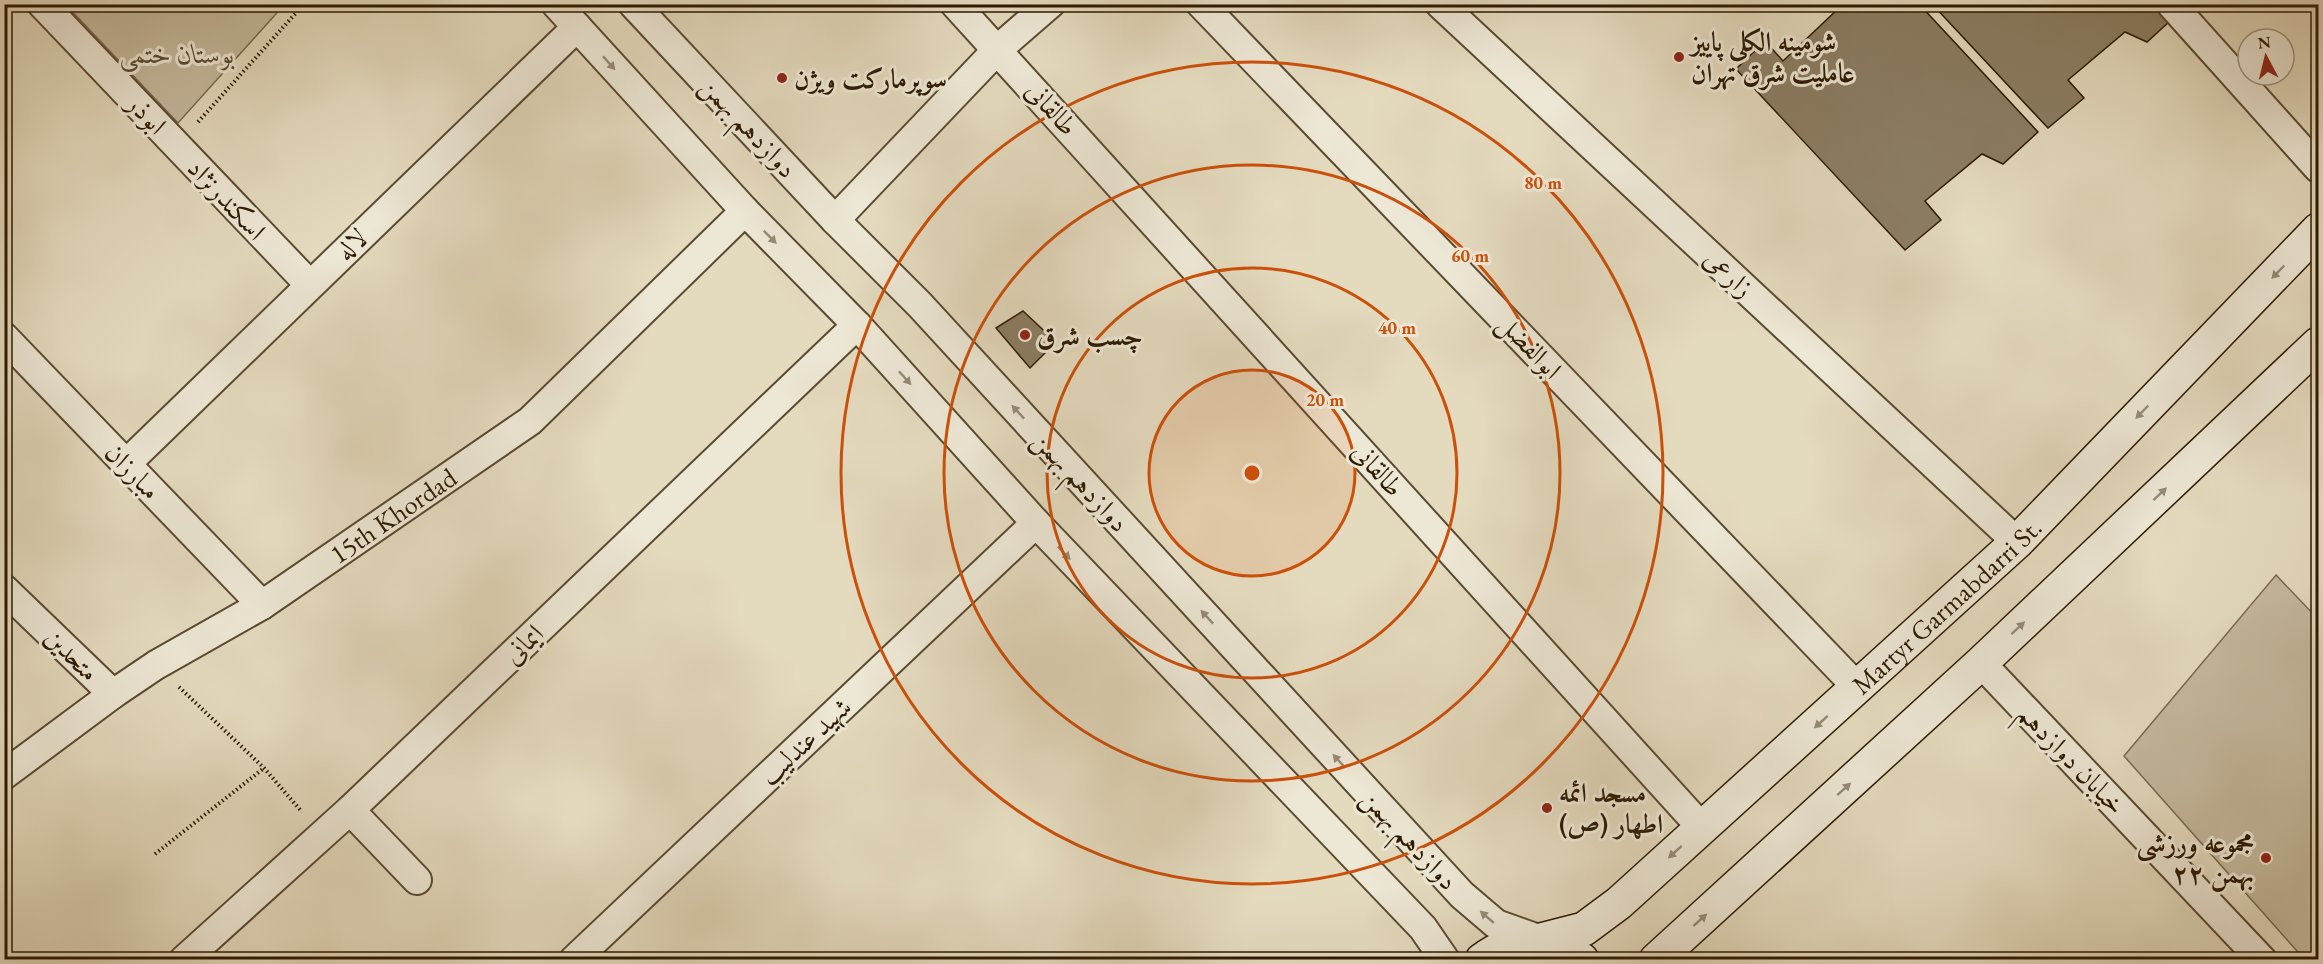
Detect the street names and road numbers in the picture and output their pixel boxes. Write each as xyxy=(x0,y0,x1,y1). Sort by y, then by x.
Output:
street label: دوازدهم بهمن xyxy=(687,69,805,191)
street label: طالقانی xyxy=(1018,73,1086,143)
street label: ابوذر xyxy=(117,84,175,142)
street label: اسکندرنژاد xyxy=(180,151,274,247)
street label: لاله xyxy=(327,220,375,268)
street label: زارعی xyxy=(1696,241,1762,305)
street label: ابوالفضل xyxy=(1489,306,1570,388)
street label: دوازدهم بهمن xyxy=(1019,423,1137,545)
street label: طالقانی xyxy=(1344,434,1412,504)
street label: مبارزان xyxy=(97,435,169,507)
street label: 15th Khordad xyxy=(322,459,463,571)
street label: Martyr Garmabdarri St. xyxy=(1844,510,2049,701)
street label: ایمانی xyxy=(495,616,551,672)
street label: متحدین xyxy=(37,619,107,689)
street label: شهید عندلیب xyxy=(751,689,859,793)
street label: خیابان دوازدهم xyxy=(2005,696,2133,827)
street label: دوازدهم بهمن xyxy=(1348,781,1466,903)

